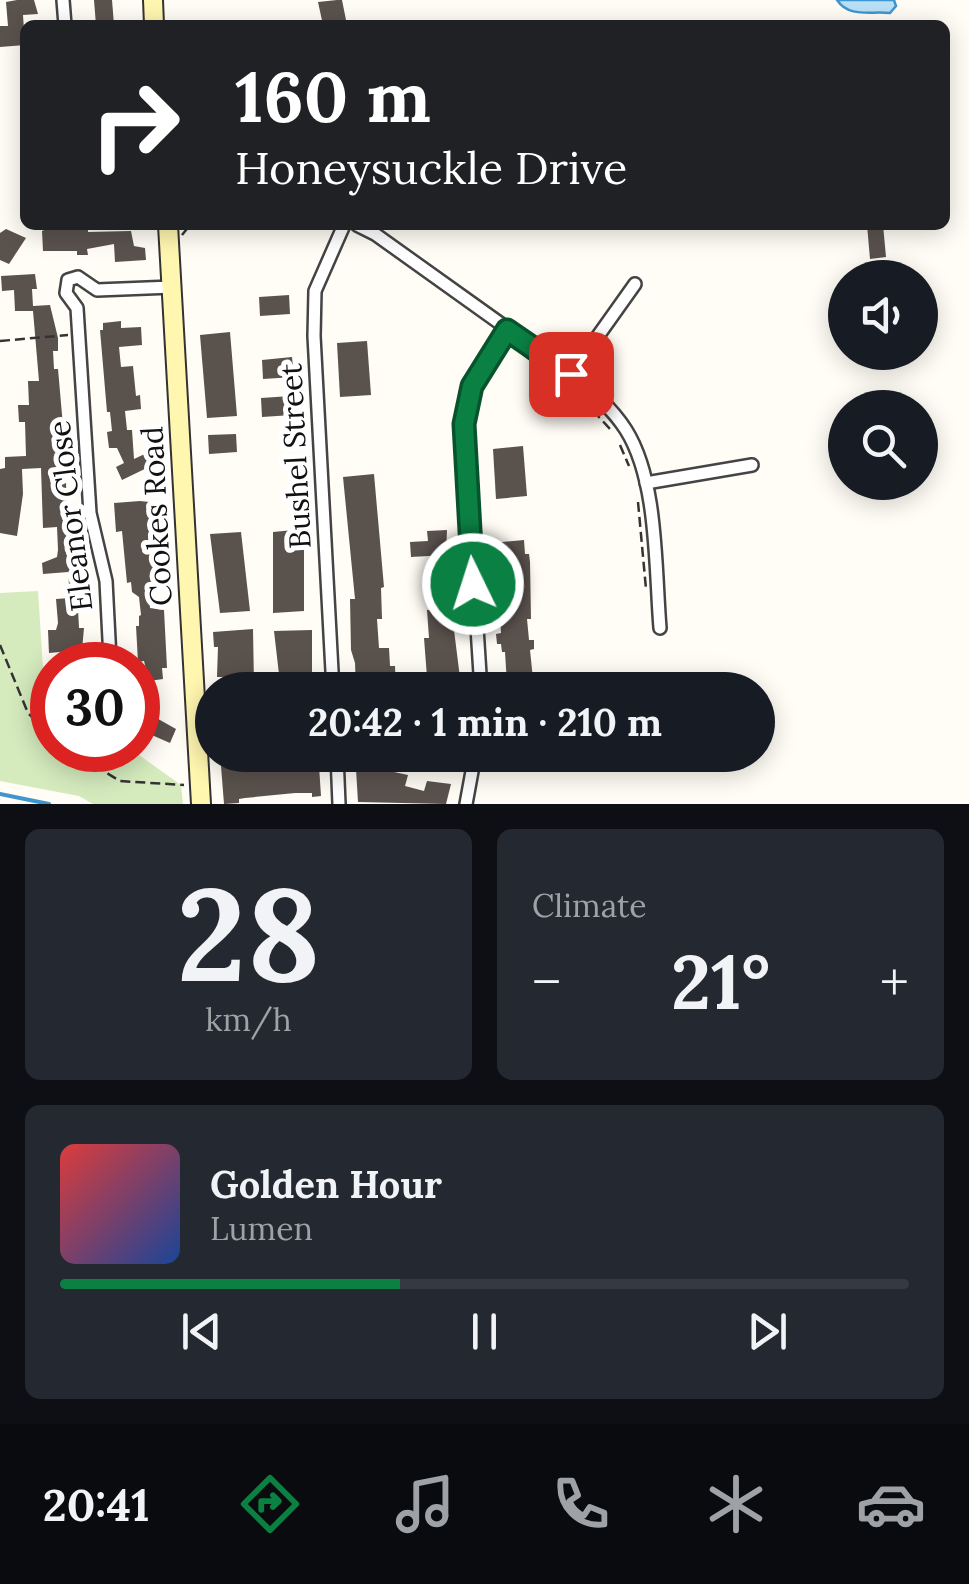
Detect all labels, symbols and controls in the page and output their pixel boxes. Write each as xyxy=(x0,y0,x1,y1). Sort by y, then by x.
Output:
text: 160 m xyxy=(235,52,431,141)
icon: right xyxy=(70,60,200,190)
text: Honeysuckle Drive xyxy=(235,139,628,196)
map controls xyxy=(828,260,938,500)
button: sound xyxy=(828,260,938,370)
pin xyxy=(529,332,614,417)
icon: arrive xyxy=(544,347,599,402)
street label: Bushel Street xyxy=(271,362,319,550)
button: search xyxy=(828,390,938,500)
street label: Eleanor Close xyxy=(39,419,101,614)
street label: Cookes Road xyxy=(132,425,180,607)
position arrow xyxy=(421,532,525,636)
speed limit sign: 30 xyxy=(30,642,160,772)
text: 20:42 · 1 min · 210 m xyxy=(308,698,662,746)
text: 28 xyxy=(177,850,320,1017)
text: Climate xyxy=(532,885,647,926)
text: 21° xyxy=(671,934,770,1030)
text: − xyxy=(532,947,561,1017)
text: + xyxy=(880,947,909,1017)
text: km/h xyxy=(205,999,292,1040)
text: Golden Hour xyxy=(210,1160,442,1208)
text: Lumen xyxy=(210,1208,313,1249)
icon: previous xyxy=(174,1304,229,1359)
icon: pause xyxy=(457,1304,512,1359)
icon: next xyxy=(740,1304,795,1359)
icon: directions xyxy=(235,1469,305,1539)
icon: music xyxy=(390,1469,460,1539)
icon: phone xyxy=(546,1469,616,1539)
icon: climate xyxy=(701,1469,771,1539)
icon: car xyxy=(856,1469,926,1539)
text: 20:41 xyxy=(43,1476,149,1533)

